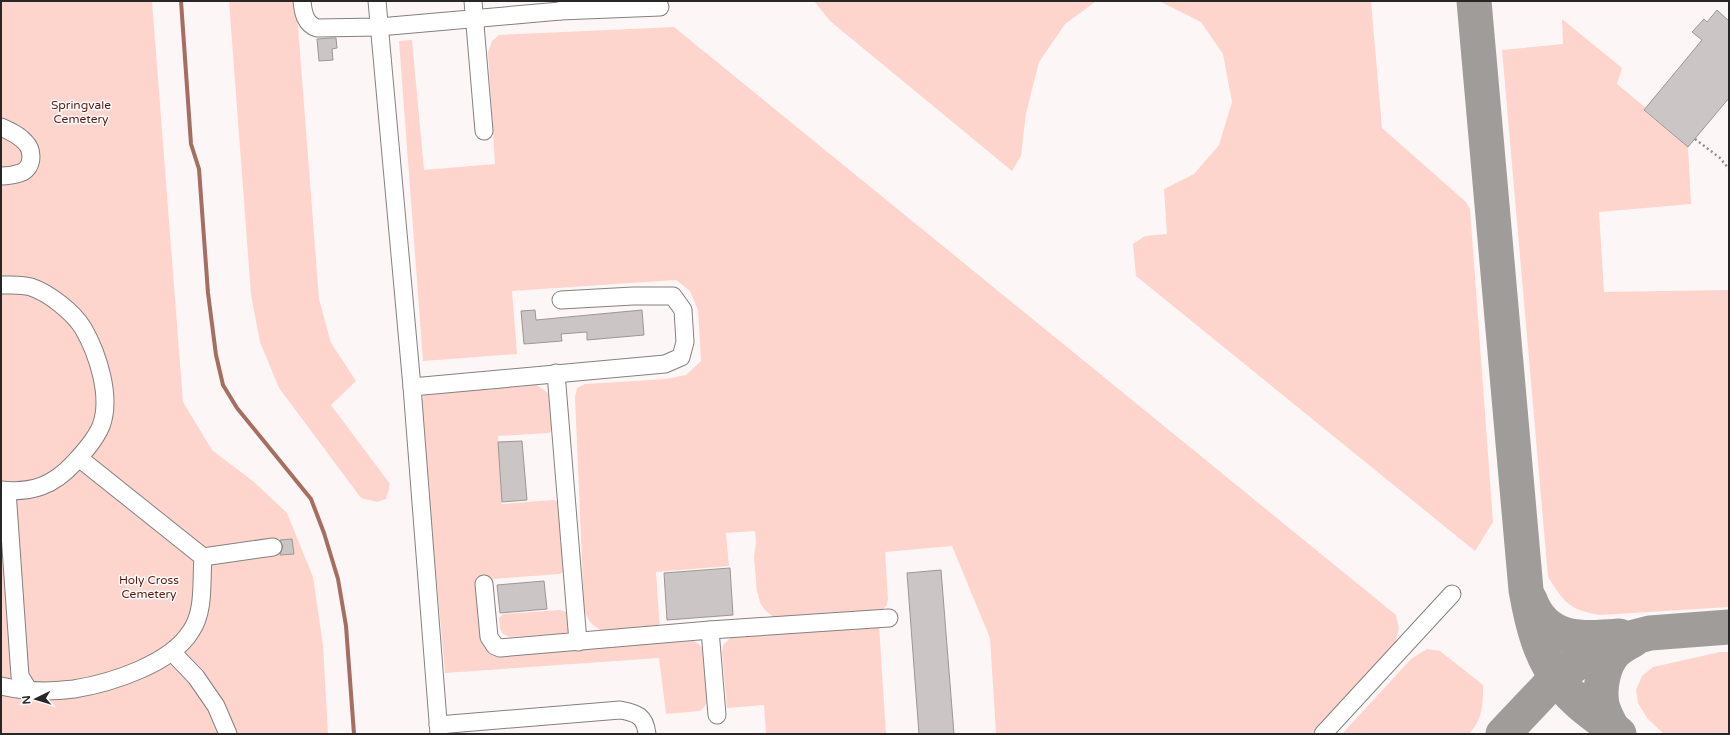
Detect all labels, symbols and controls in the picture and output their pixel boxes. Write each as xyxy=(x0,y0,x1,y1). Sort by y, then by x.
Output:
park label: Springvale Cemetery xyxy=(51,98,111,126)
park label: Holy Cross Cemetery xyxy=(119,573,179,601)
north arrow xyxy=(16,679,56,719)
text: N xyxy=(20,695,33,705)

